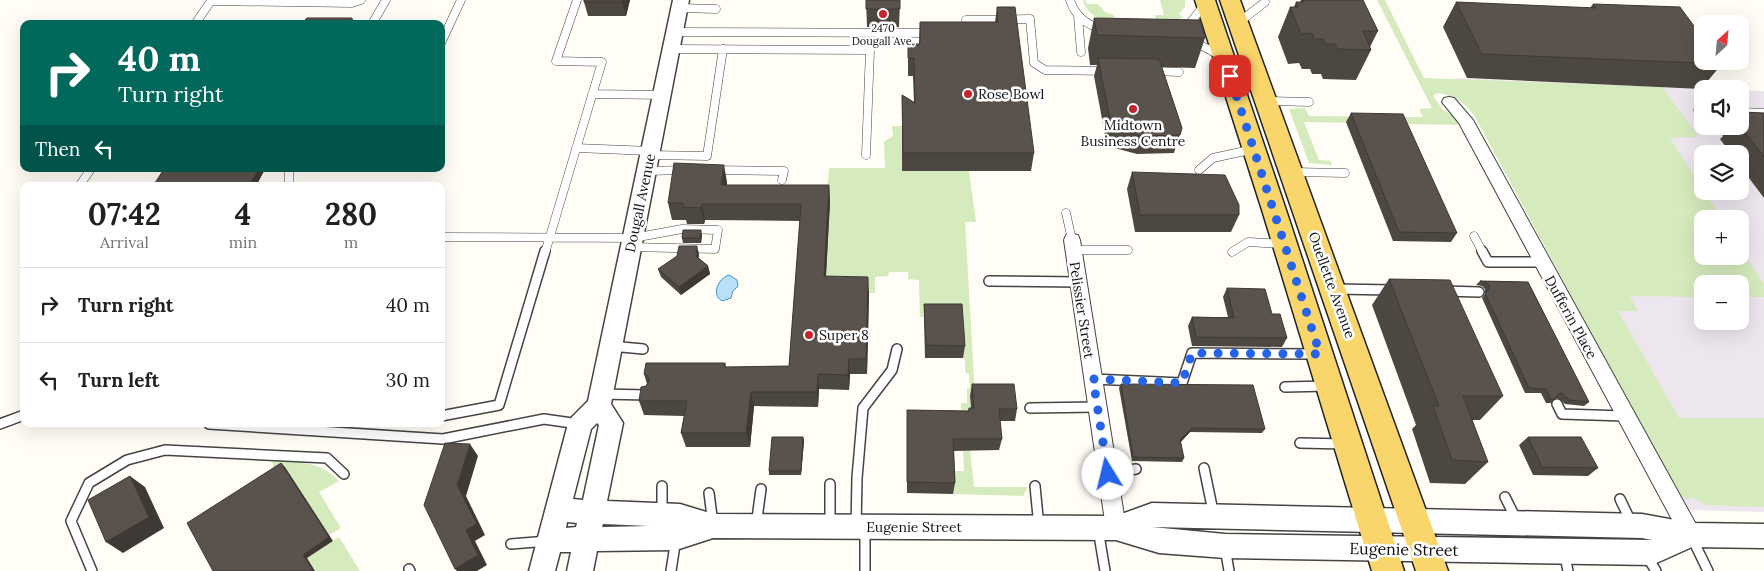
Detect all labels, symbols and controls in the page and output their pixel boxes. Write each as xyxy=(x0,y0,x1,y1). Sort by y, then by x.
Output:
marker: 2470 Dougall Ave. xyxy=(877,8,889,20)
north arrow xyxy=(1694,15,1749,70)
map controls xyxy=(1694,15,1749,330)
place label: 2470 Dougall Ave. xyxy=(852,21,914,48)
text: 40 m xyxy=(118,36,201,81)
icon: right xyxy=(35,40,100,105)
pin xyxy=(1209,55,1251,97)
icon: arrive xyxy=(1216,62,1244,90)
text: Turn right xyxy=(118,80,223,108)
button: sound xyxy=(1694,80,1749,135)
place label: Rose Bowl xyxy=(978,85,1045,103)
marker: Rose Bowl xyxy=(962,88,974,100)
marker: Midtown Business Centre xyxy=(1127,103,1139,115)
place label: Midtown Business Centre xyxy=(1081,116,1186,150)
icon: left xyxy=(90,135,118,163)
text: Then xyxy=(35,137,80,161)
button: layers xyxy=(1694,145,1749,200)
street label: Dougall Avenue xyxy=(621,151,659,254)
text: 07:42 xyxy=(88,195,161,233)
text: 4 xyxy=(235,195,251,233)
text: 280 xyxy=(325,195,377,233)
button: + xyxy=(1694,210,1749,265)
street label: Ouellette Avenue xyxy=(1304,229,1360,341)
text: Arrival xyxy=(100,232,149,252)
text: min xyxy=(229,232,257,252)
text: m xyxy=(344,232,358,252)
street label: Pelissier Street xyxy=(1065,260,1099,360)
street label: Dufferin Place xyxy=(1541,272,1601,362)
button: − xyxy=(1694,275,1749,330)
icon: right xyxy=(35,291,63,319)
text: Turn right xyxy=(78,293,174,317)
text: 40 m xyxy=(386,293,430,317)
place label: Super 8 xyxy=(819,326,869,344)
marker: Super 8 xyxy=(803,329,815,341)
icon: left xyxy=(35,366,63,394)
text: Turn left xyxy=(78,368,159,392)
text: 30 m xyxy=(386,368,430,392)
position arrow xyxy=(1081,447,1133,499)
street label: Eugenie Street xyxy=(866,518,962,536)
street label: Eugenie Street xyxy=(1349,538,1460,560)

